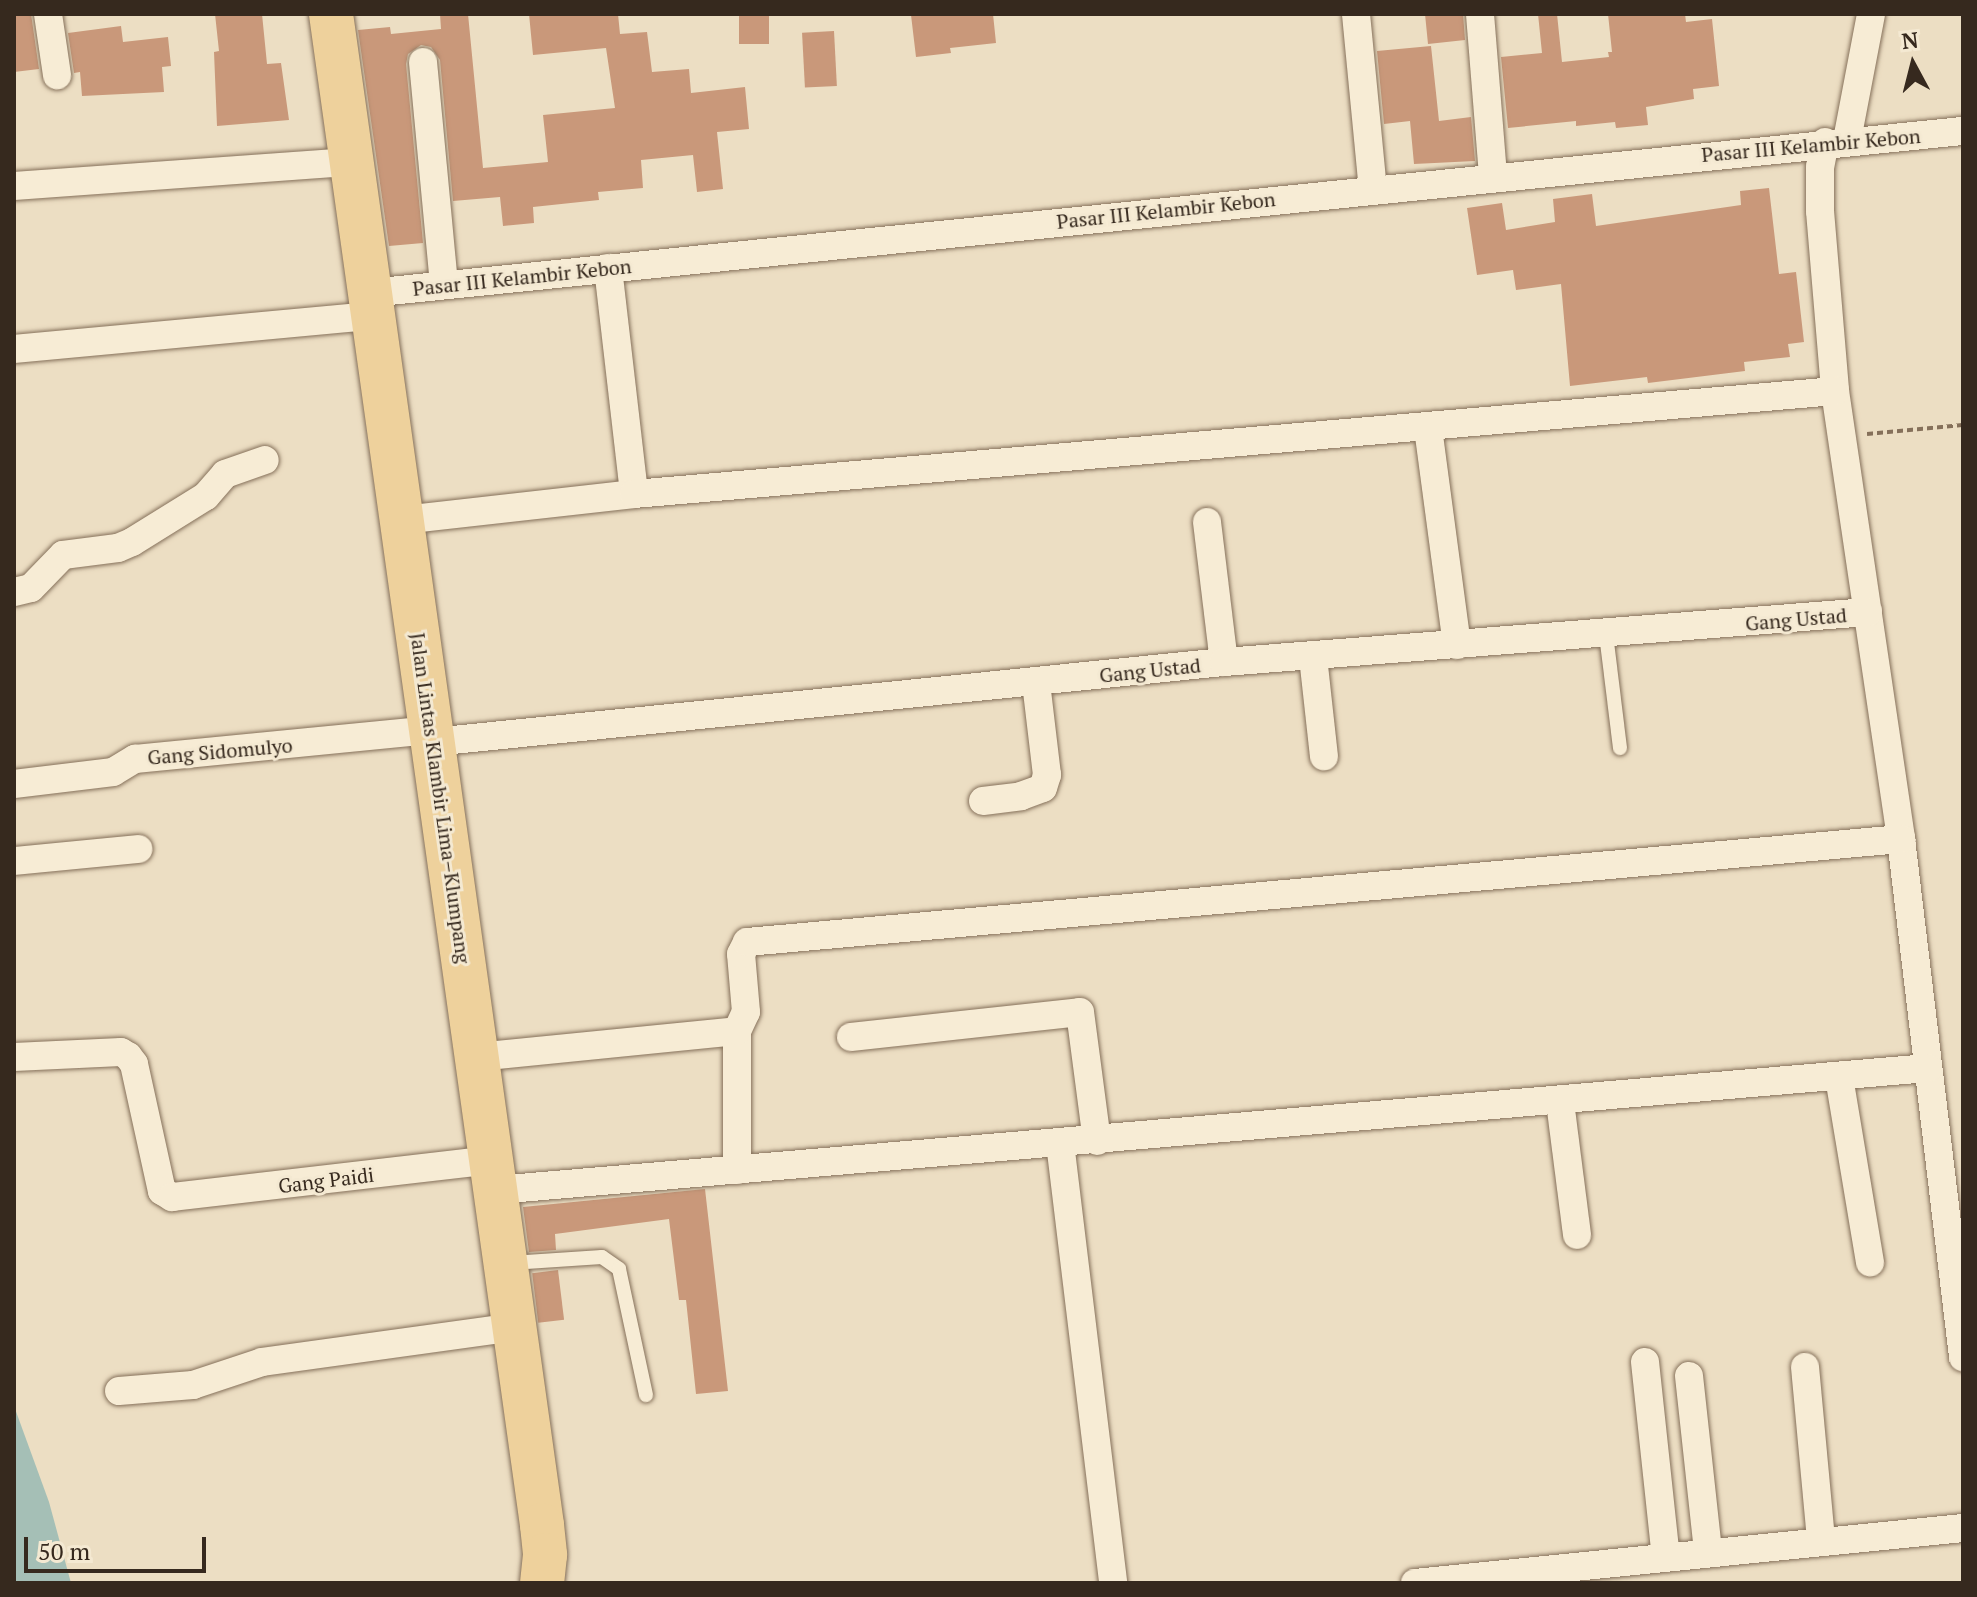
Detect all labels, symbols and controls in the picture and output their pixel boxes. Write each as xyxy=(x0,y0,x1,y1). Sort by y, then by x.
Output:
north arrow xyxy=(1873,24,1953,104)
text: N xyxy=(1900,24,1920,55)
street label: Pasar III Kelambir Kebon xyxy=(1700,123,1922,167)
street label: Pasar III Kelambir Kebon xyxy=(1055,187,1277,233)
street label: Pasar III Kelambir Kebon xyxy=(411,254,633,300)
street label: Gang Ustad xyxy=(1744,603,1848,635)
street label: Jalan Lintas Klambir Lima–Klumpang xyxy=(406,631,476,965)
street label: Gang Ustad xyxy=(1098,653,1202,687)
street label: Gang Sidomulyo xyxy=(146,733,294,769)
street label: Gang Paidi xyxy=(277,1162,375,1198)
scale bar xyxy=(28,1521,210,1571)
text: 50 m xyxy=(38,1535,90,1567)

